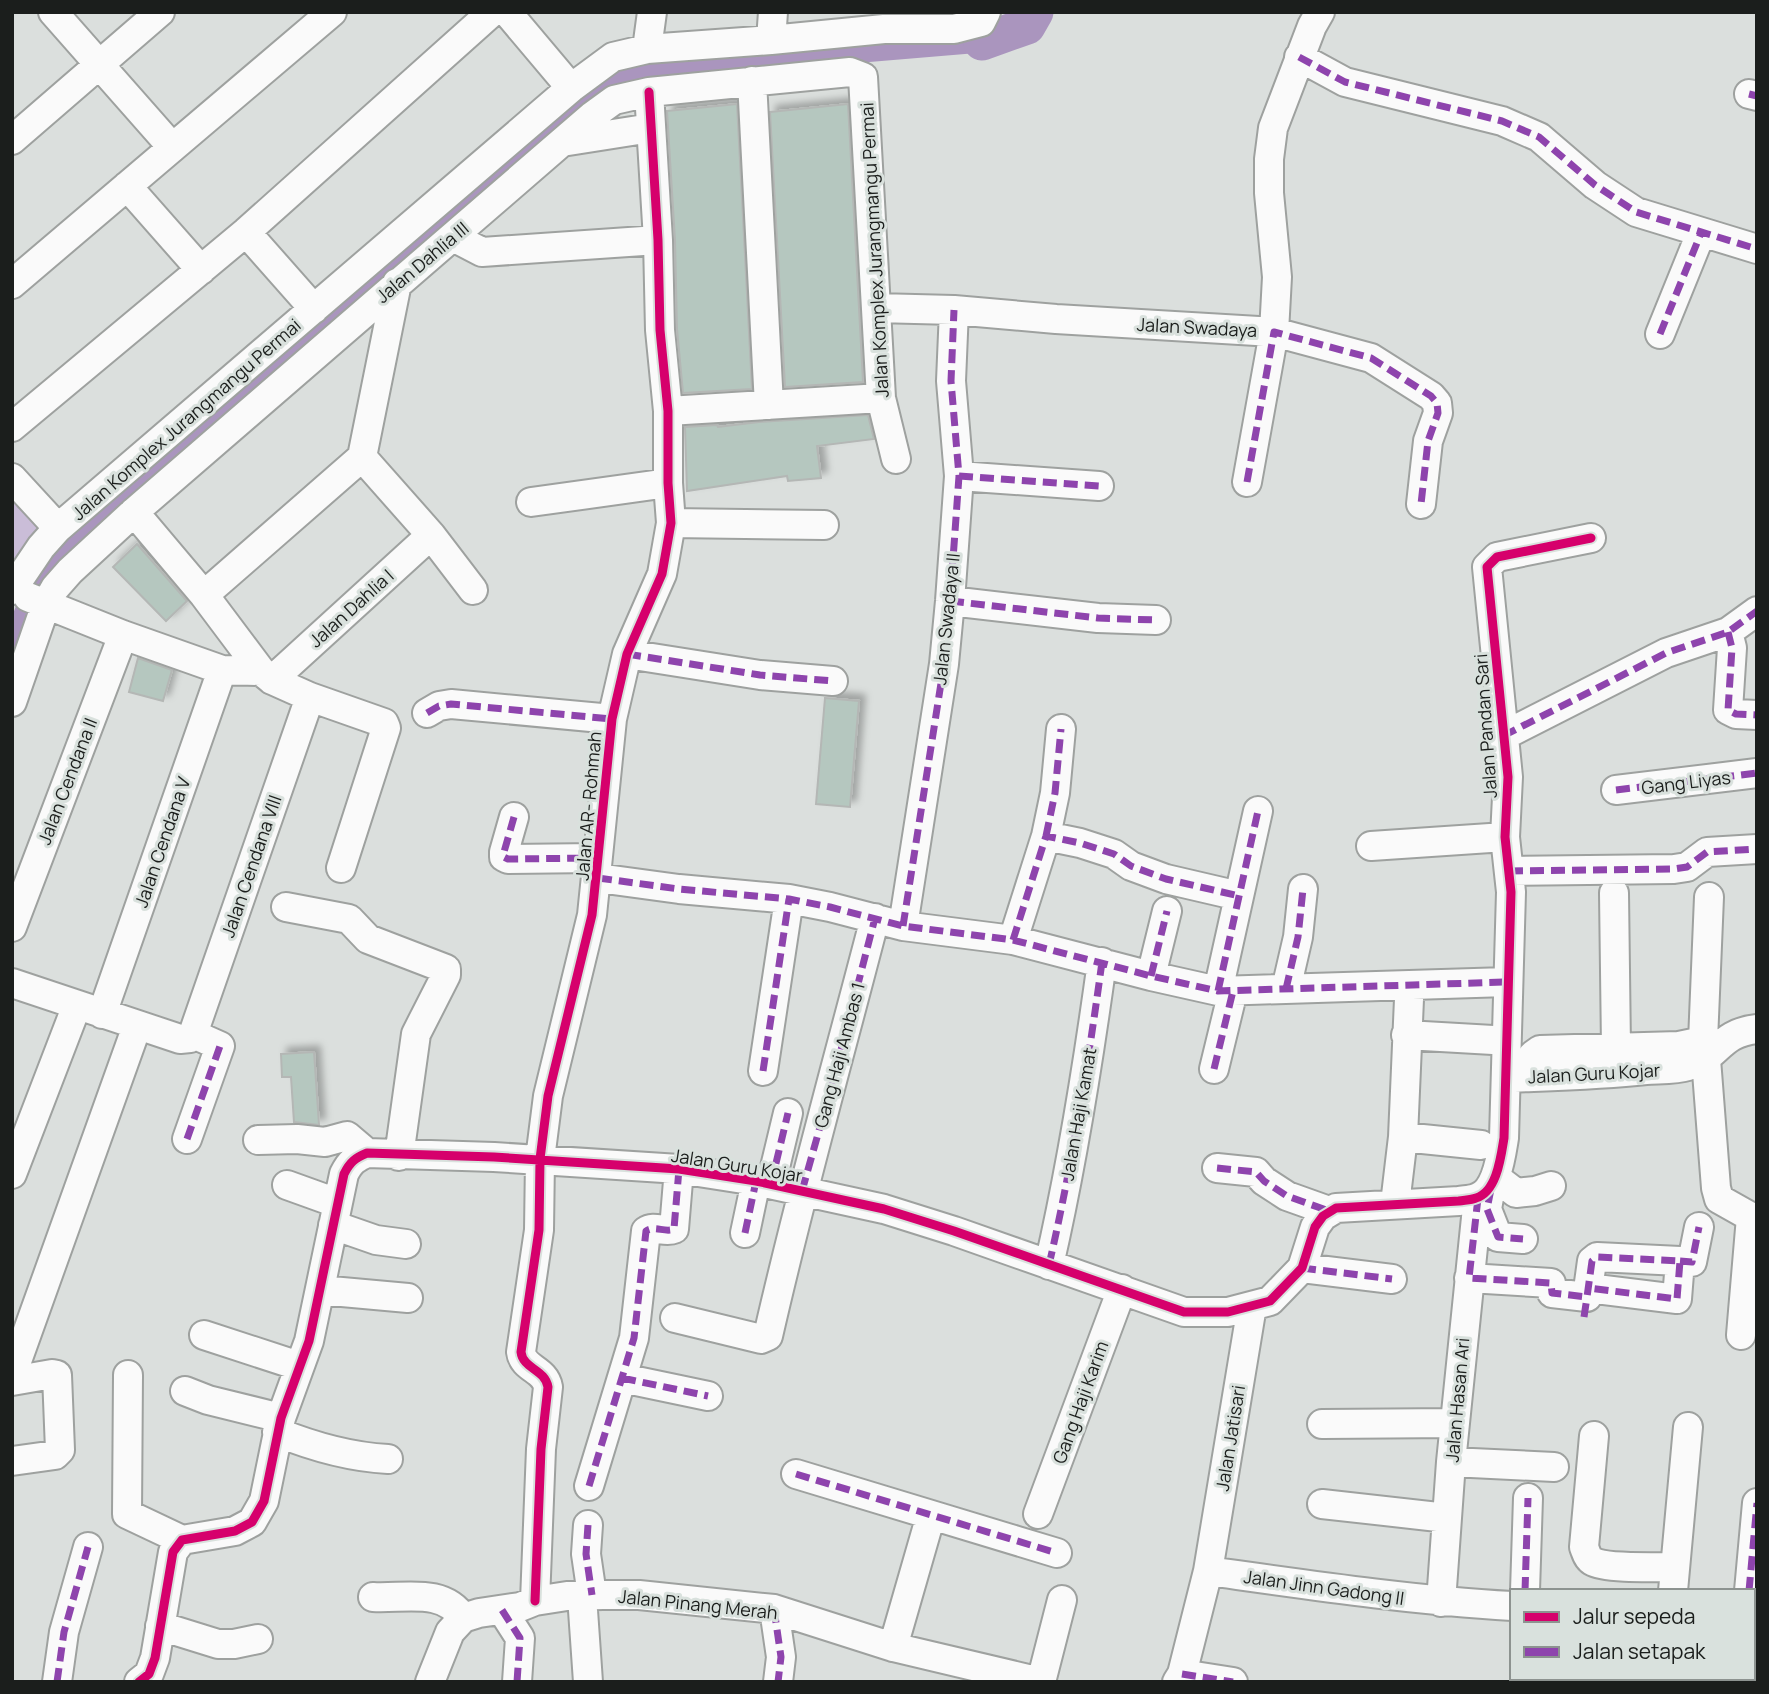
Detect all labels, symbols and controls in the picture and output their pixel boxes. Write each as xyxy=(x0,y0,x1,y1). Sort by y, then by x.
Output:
street label: Jalan Komplex Jurangmangu Permai xyxy=(854,102,894,398)
street label: Jalan Dahlia III xyxy=(371,216,473,308)
street label: Jalan Swadaya xyxy=(1136,312,1258,342)
street label: Jalan Komplex Jurangmangu Permai xyxy=(67,313,305,525)
street label: Jalan Swadaya II xyxy=(927,552,965,686)
street label: Jalan Dahlia I xyxy=(304,564,398,652)
street label: Jalan Pandan Sari xyxy=(1468,653,1502,799)
street label: Jalan Cendana II xyxy=(32,714,102,848)
street label: Jalan AR- Rohmah xyxy=(570,731,606,881)
street label: Gang Liyas xyxy=(1640,765,1732,799)
street label: Jalan Cendana V xyxy=(128,773,196,910)
street label: Jalan Cendana VIII xyxy=(215,792,287,940)
street label: Gang Haji Ambas 1 xyxy=(808,980,870,1130)
street label: Jalan Haji Kamat xyxy=(1054,1046,1102,1182)
street label: Jalan Guru Kojar xyxy=(1527,1058,1661,1088)
street label: Jalan Guru Kojar xyxy=(670,1143,805,1187)
street label: Gang Haji Karim xyxy=(1047,1337,1113,1467)
street label: Jalan Hasan Ari xyxy=(1440,1337,1474,1463)
street label: Jalan Jatisari xyxy=(1210,1383,1250,1493)
street label: Jalan Jinn Gadong II xyxy=(1242,1564,1406,1610)
street label: Jalan Pinang Merah xyxy=(617,1584,779,1624)
legend xyxy=(1510,1589,1755,1680)
text: Jalur sepeda xyxy=(1573,1602,1695,1630)
text: Jalan setapak xyxy=(1573,1637,1706,1665)

